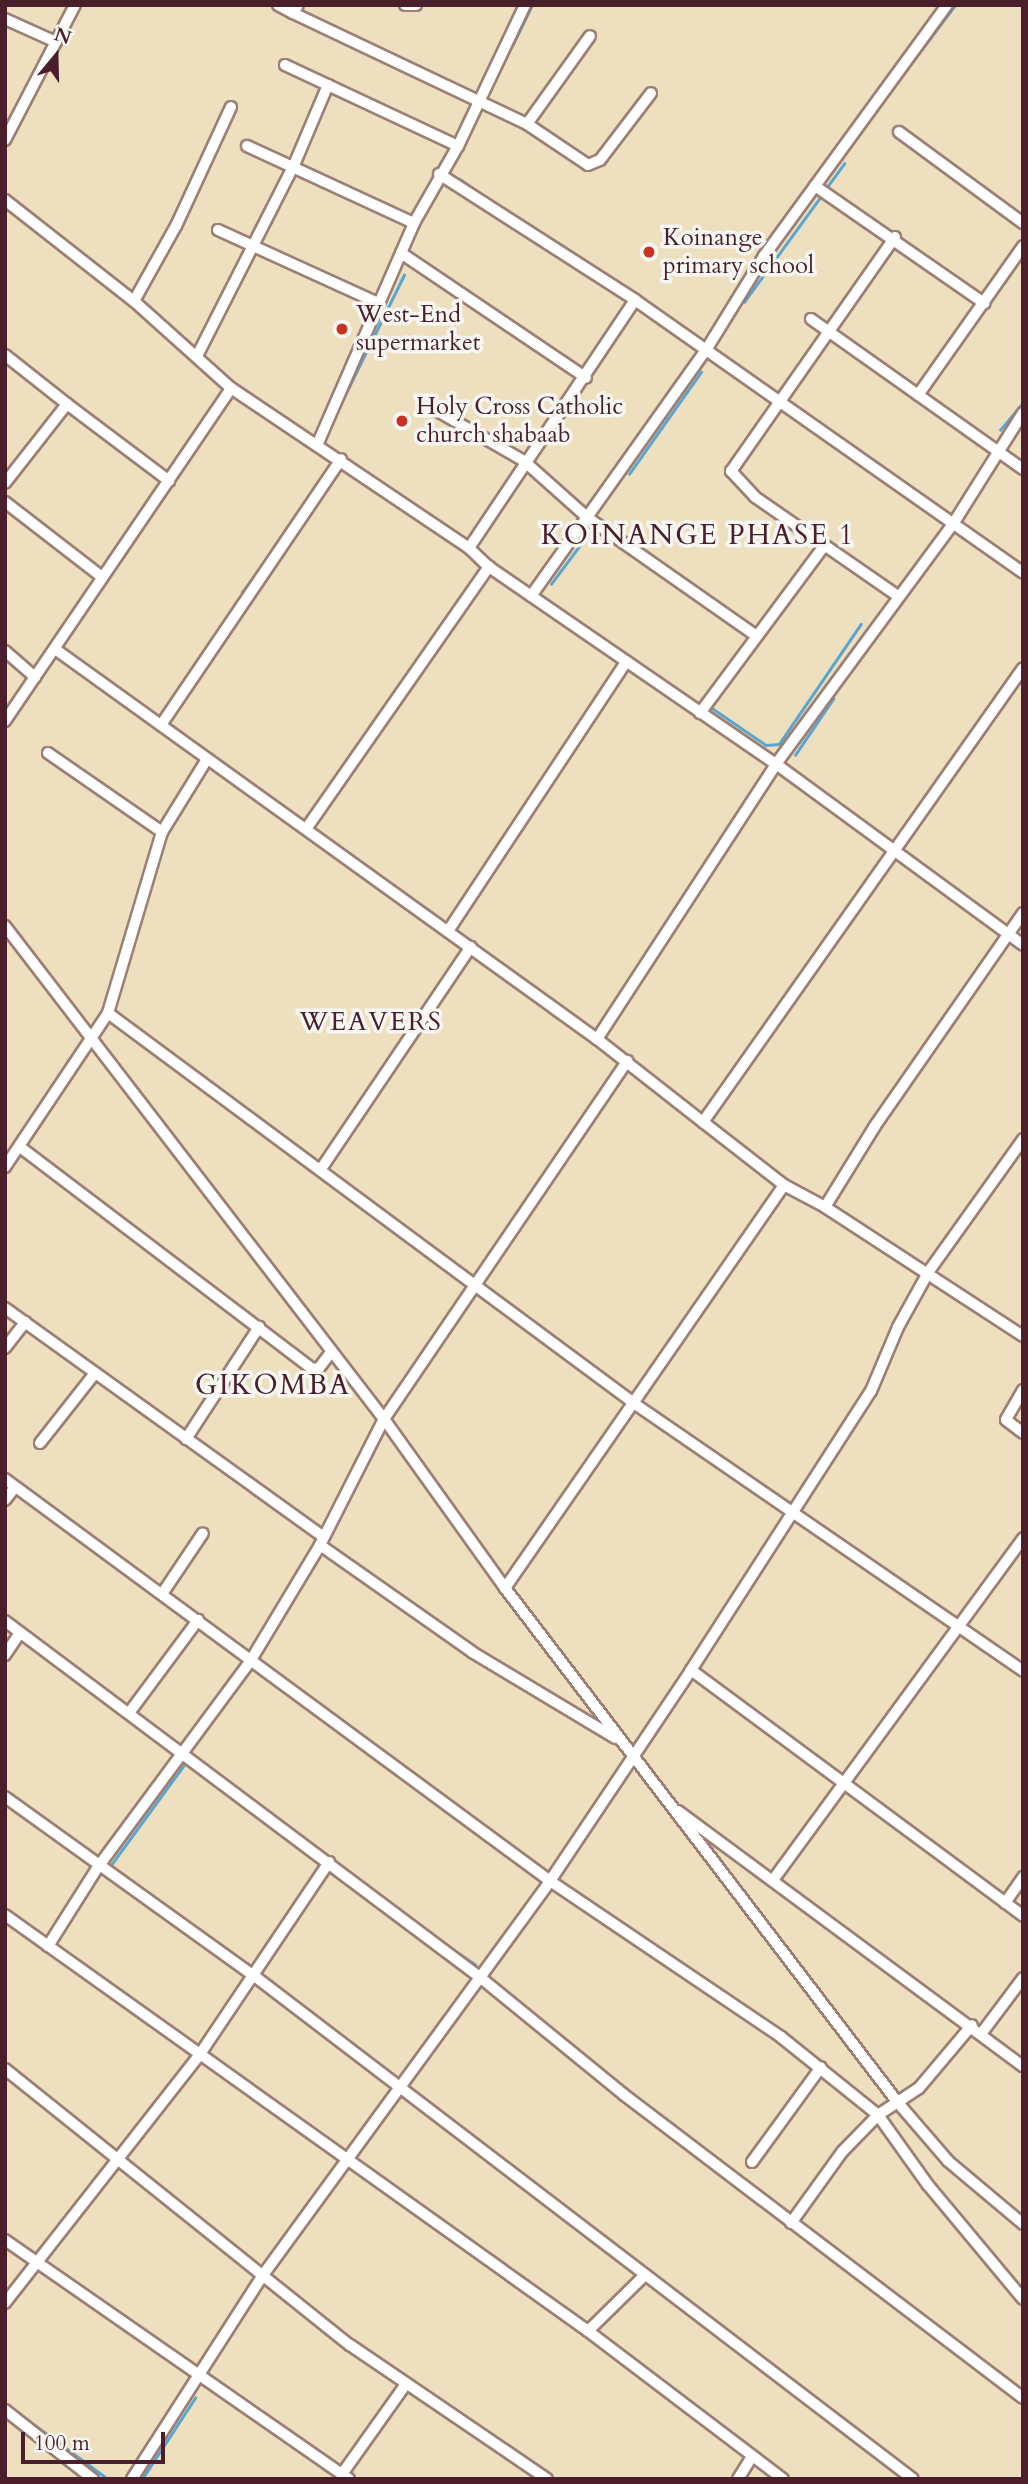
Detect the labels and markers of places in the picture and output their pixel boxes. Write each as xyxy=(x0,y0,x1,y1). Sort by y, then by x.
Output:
place label: Koinange primary school xyxy=(663,224,814,280)
marker: Koinange primary school xyxy=(641,244,657,260)
place label: West-End supermarket xyxy=(356,301,480,357)
marker: West-End supermarket xyxy=(334,321,350,337)
place label: Holy Cross Catholic church shabaab xyxy=(416,393,623,449)
marker: Holy Cross Catholic church shabaab xyxy=(394,413,410,429)

